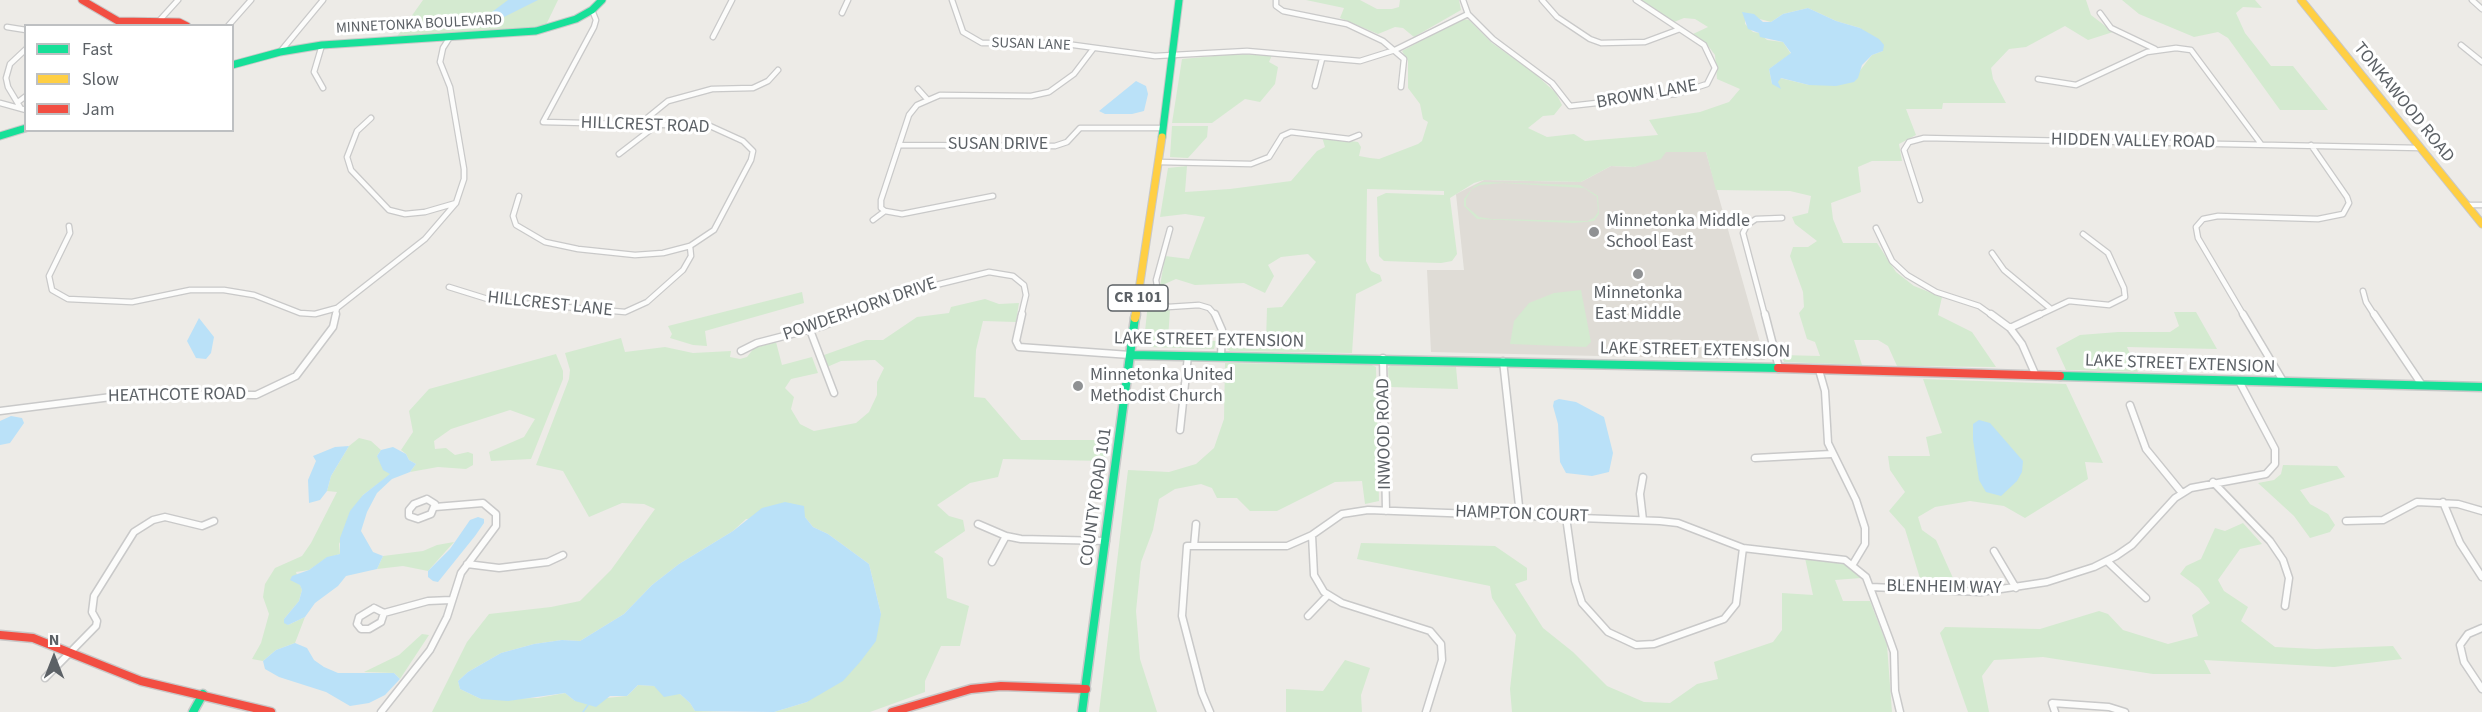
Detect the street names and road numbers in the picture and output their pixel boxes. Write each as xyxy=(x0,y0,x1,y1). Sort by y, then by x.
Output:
street label: MINNETONKA BOULEVARD xyxy=(336,12,502,38)
street label: SUSAN LANE xyxy=(991,35,1071,55)
street label: TONKAWOOD ROAD xyxy=(2348,39,2458,167)
street label: BROWN LANE xyxy=(1595,76,1699,114)
street label: HILLCREST ROAD xyxy=(580,113,710,139)
street label: HIDDEN VALLEY ROAD xyxy=(2051,130,2215,154)
street label: SUSAN DRIVE xyxy=(948,134,1048,156)
street label: POWDERHORN DRIVE xyxy=(780,274,940,346)
road number: CR 101 xyxy=(1108,285,1168,311)
street label: HILLCREST LANE xyxy=(486,288,614,322)
street label: LAKE STREET EXTENSION xyxy=(1114,329,1304,353)
street label: LAKE STREET EXTENSION xyxy=(1600,339,1790,363)
street label: LAKE STREET EXTENSION xyxy=(2084,351,2276,379)
street label: INWOOD ROAD xyxy=(1373,378,1397,490)
street label: HEATHCOTE ROAD xyxy=(108,384,246,408)
street label: COUNTY ROAD 101 xyxy=(1077,426,1117,568)
street label: HAMPTON COURT xyxy=(1455,502,1589,528)
street label: BLENHEIM WAY xyxy=(1886,576,2002,600)

